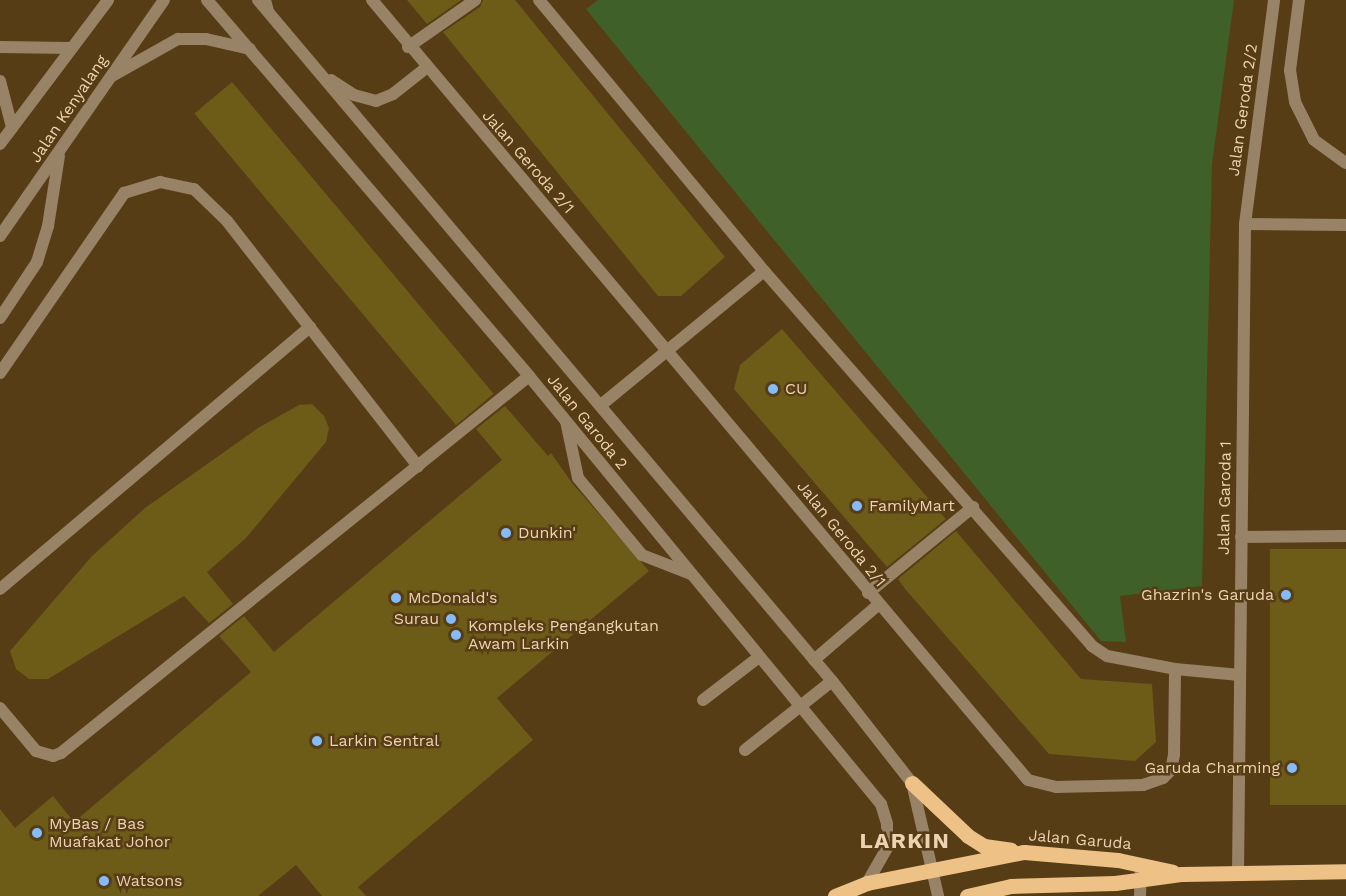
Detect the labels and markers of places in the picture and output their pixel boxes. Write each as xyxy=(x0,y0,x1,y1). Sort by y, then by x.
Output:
place label: CU xyxy=(785,379,807,399)
marker: CU xyxy=(766,382,780,396)
place label: FamilyMart xyxy=(869,496,955,516)
marker: FamilyMart xyxy=(850,499,864,513)
place label: Dunkin' xyxy=(518,523,576,543)
marker: Dunkin' xyxy=(499,526,513,540)
place label: Ghazrin's Garuda xyxy=(1141,585,1274,605)
place label: McDonald's xyxy=(408,588,497,608)
marker: Ghazrin's Garuda xyxy=(1279,588,1293,602)
marker: McDonald's xyxy=(389,591,403,605)
place label: Surau xyxy=(394,609,439,629)
marker: Surau xyxy=(444,612,458,626)
place label: Kompleks Pengangkutan Awam Larkin xyxy=(468,616,659,654)
marker: Kompleks Pengangkutan Awam Larkin xyxy=(449,628,463,642)
place label: Larkin Sentral xyxy=(329,731,439,751)
marker: Larkin Sentral xyxy=(310,734,324,748)
place label: Garuda Charming xyxy=(1144,758,1280,778)
marker: Garuda Charming xyxy=(1285,761,1299,775)
place label: MyBas / Bas Muafakat Johor xyxy=(49,814,171,852)
marker: MyBas / Bas Muafakat Johor xyxy=(30,826,44,840)
place label: Watsons xyxy=(116,871,183,891)
marker: Watsons xyxy=(97,874,111,888)

